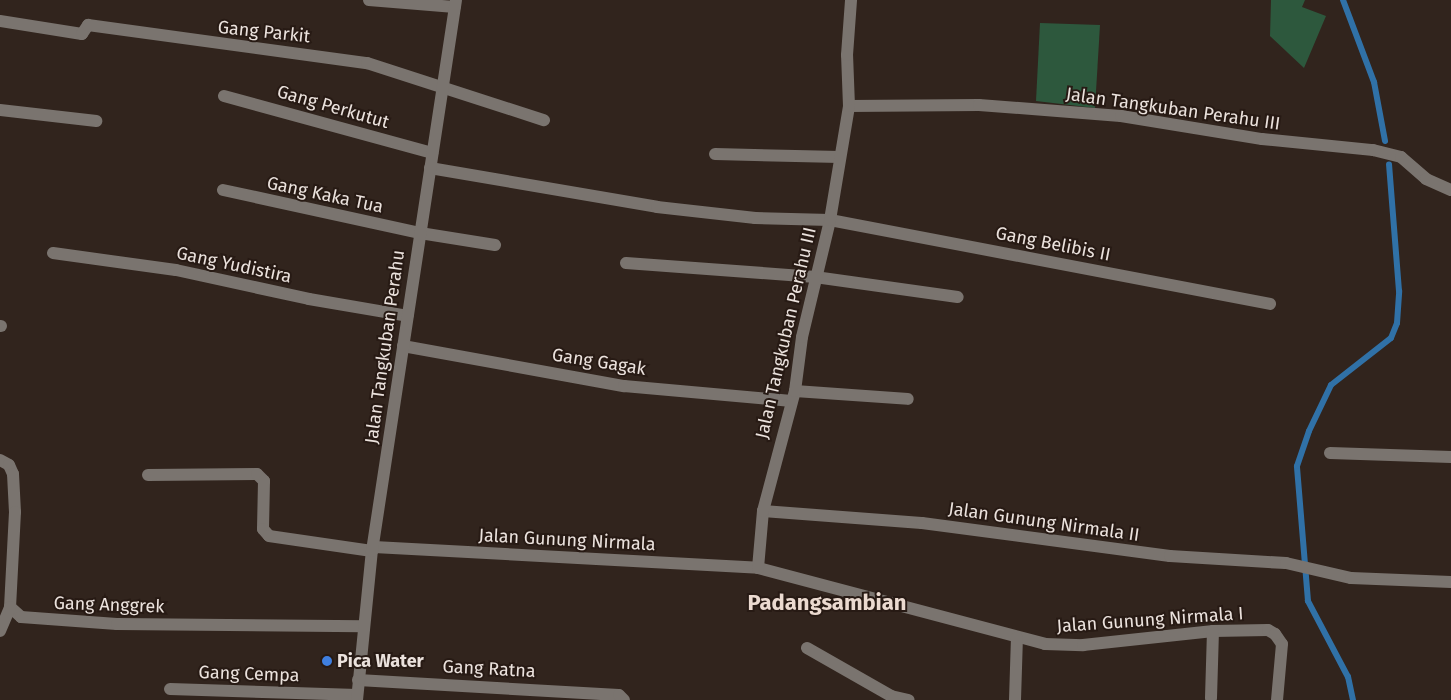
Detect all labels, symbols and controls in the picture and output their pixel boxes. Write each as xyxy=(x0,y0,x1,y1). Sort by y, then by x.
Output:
street label: Gang Parkit xyxy=(217,16,311,48)
street label: Gang Perkutut xyxy=(274,81,392,133)
street label: Jalan Tangkuban Perahu III xyxy=(1064,83,1282,135)
street label: Gang Kaka Tua xyxy=(265,172,385,218)
street label: Gang Belibis II xyxy=(994,222,1112,266)
street label: Jalan Tangkuban Perahu III xyxy=(751,225,821,441)
street label: Gang Yudistira xyxy=(174,242,294,288)
street label: Jalan Tangkuban Perahu xyxy=(361,249,409,445)
street label: Gang Gagak xyxy=(550,344,648,380)
street label: Jalan Gunung Nirmala II xyxy=(947,498,1141,546)
street label: Jalan Gunung Nirmala xyxy=(478,525,656,555)
district label: Padangsambian xyxy=(747,590,907,616)
street label: Gang Anggrek xyxy=(53,592,165,618)
street label: Jalan Gunung Nirmala I xyxy=(1056,603,1244,637)
place label: Pica Water xyxy=(337,650,424,672)
marker: Pica Water xyxy=(321,655,333,667)
street label: Gang Ratna xyxy=(442,656,536,682)
street label: Gang Cempa xyxy=(198,661,300,687)

